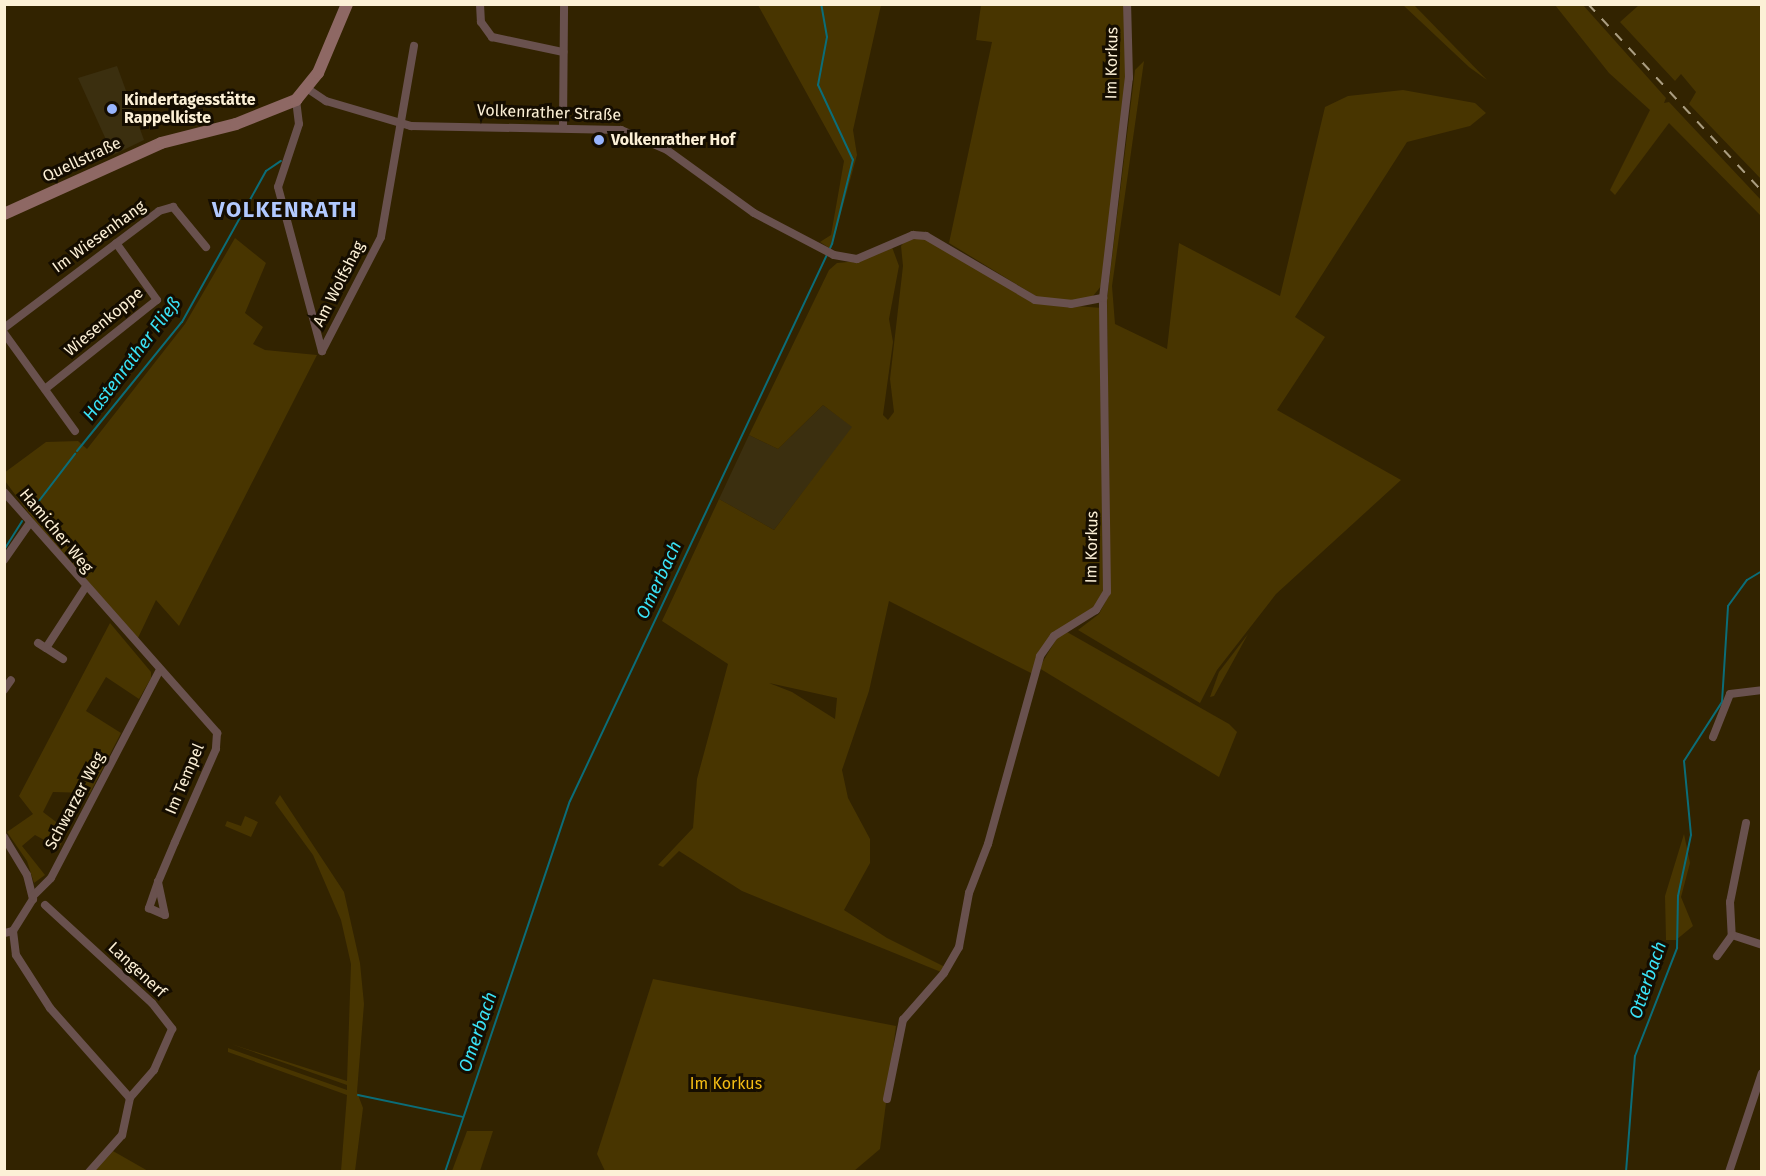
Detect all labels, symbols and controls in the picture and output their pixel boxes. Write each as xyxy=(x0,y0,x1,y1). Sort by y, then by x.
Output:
street label: Im Korkus xyxy=(1102,27,1122,99)
place label: Kindertagesstätte Rappelkiste xyxy=(124,90,256,128)
street label: Volkenrather Straße xyxy=(477,101,621,125)
marker: Kindertagesstätte Rappelkiste xyxy=(105,102,119,116)
place label: Volkenrather Hof xyxy=(611,130,735,150)
street label: Quellstraße xyxy=(40,133,124,187)
marker: Volkenrather Hof xyxy=(592,133,606,147)
street label: Im Wiesenhang xyxy=(49,197,149,277)
district label: VOLKENRATH xyxy=(212,197,358,223)
street label: Am Wolfshag xyxy=(309,238,369,330)
street label: Wiesenkoppe xyxy=(61,283,147,361)
water label: Hastenrather Fließ xyxy=(78,293,186,425)
street label: Hamicher Weg xyxy=(15,485,97,577)
street label: Im Korkus xyxy=(1082,511,1102,583)
water label: Omerbach xyxy=(632,538,686,622)
street label: Im Tempel xyxy=(161,741,209,817)
street label: Schwarzer Weg xyxy=(41,749,109,853)
street label: Langenerf xyxy=(104,938,170,1002)
water label: Otterbach xyxy=(1625,938,1671,1022)
water label: Omerbach xyxy=(454,989,502,1075)
park label: Im Korkus xyxy=(690,1074,762,1094)

